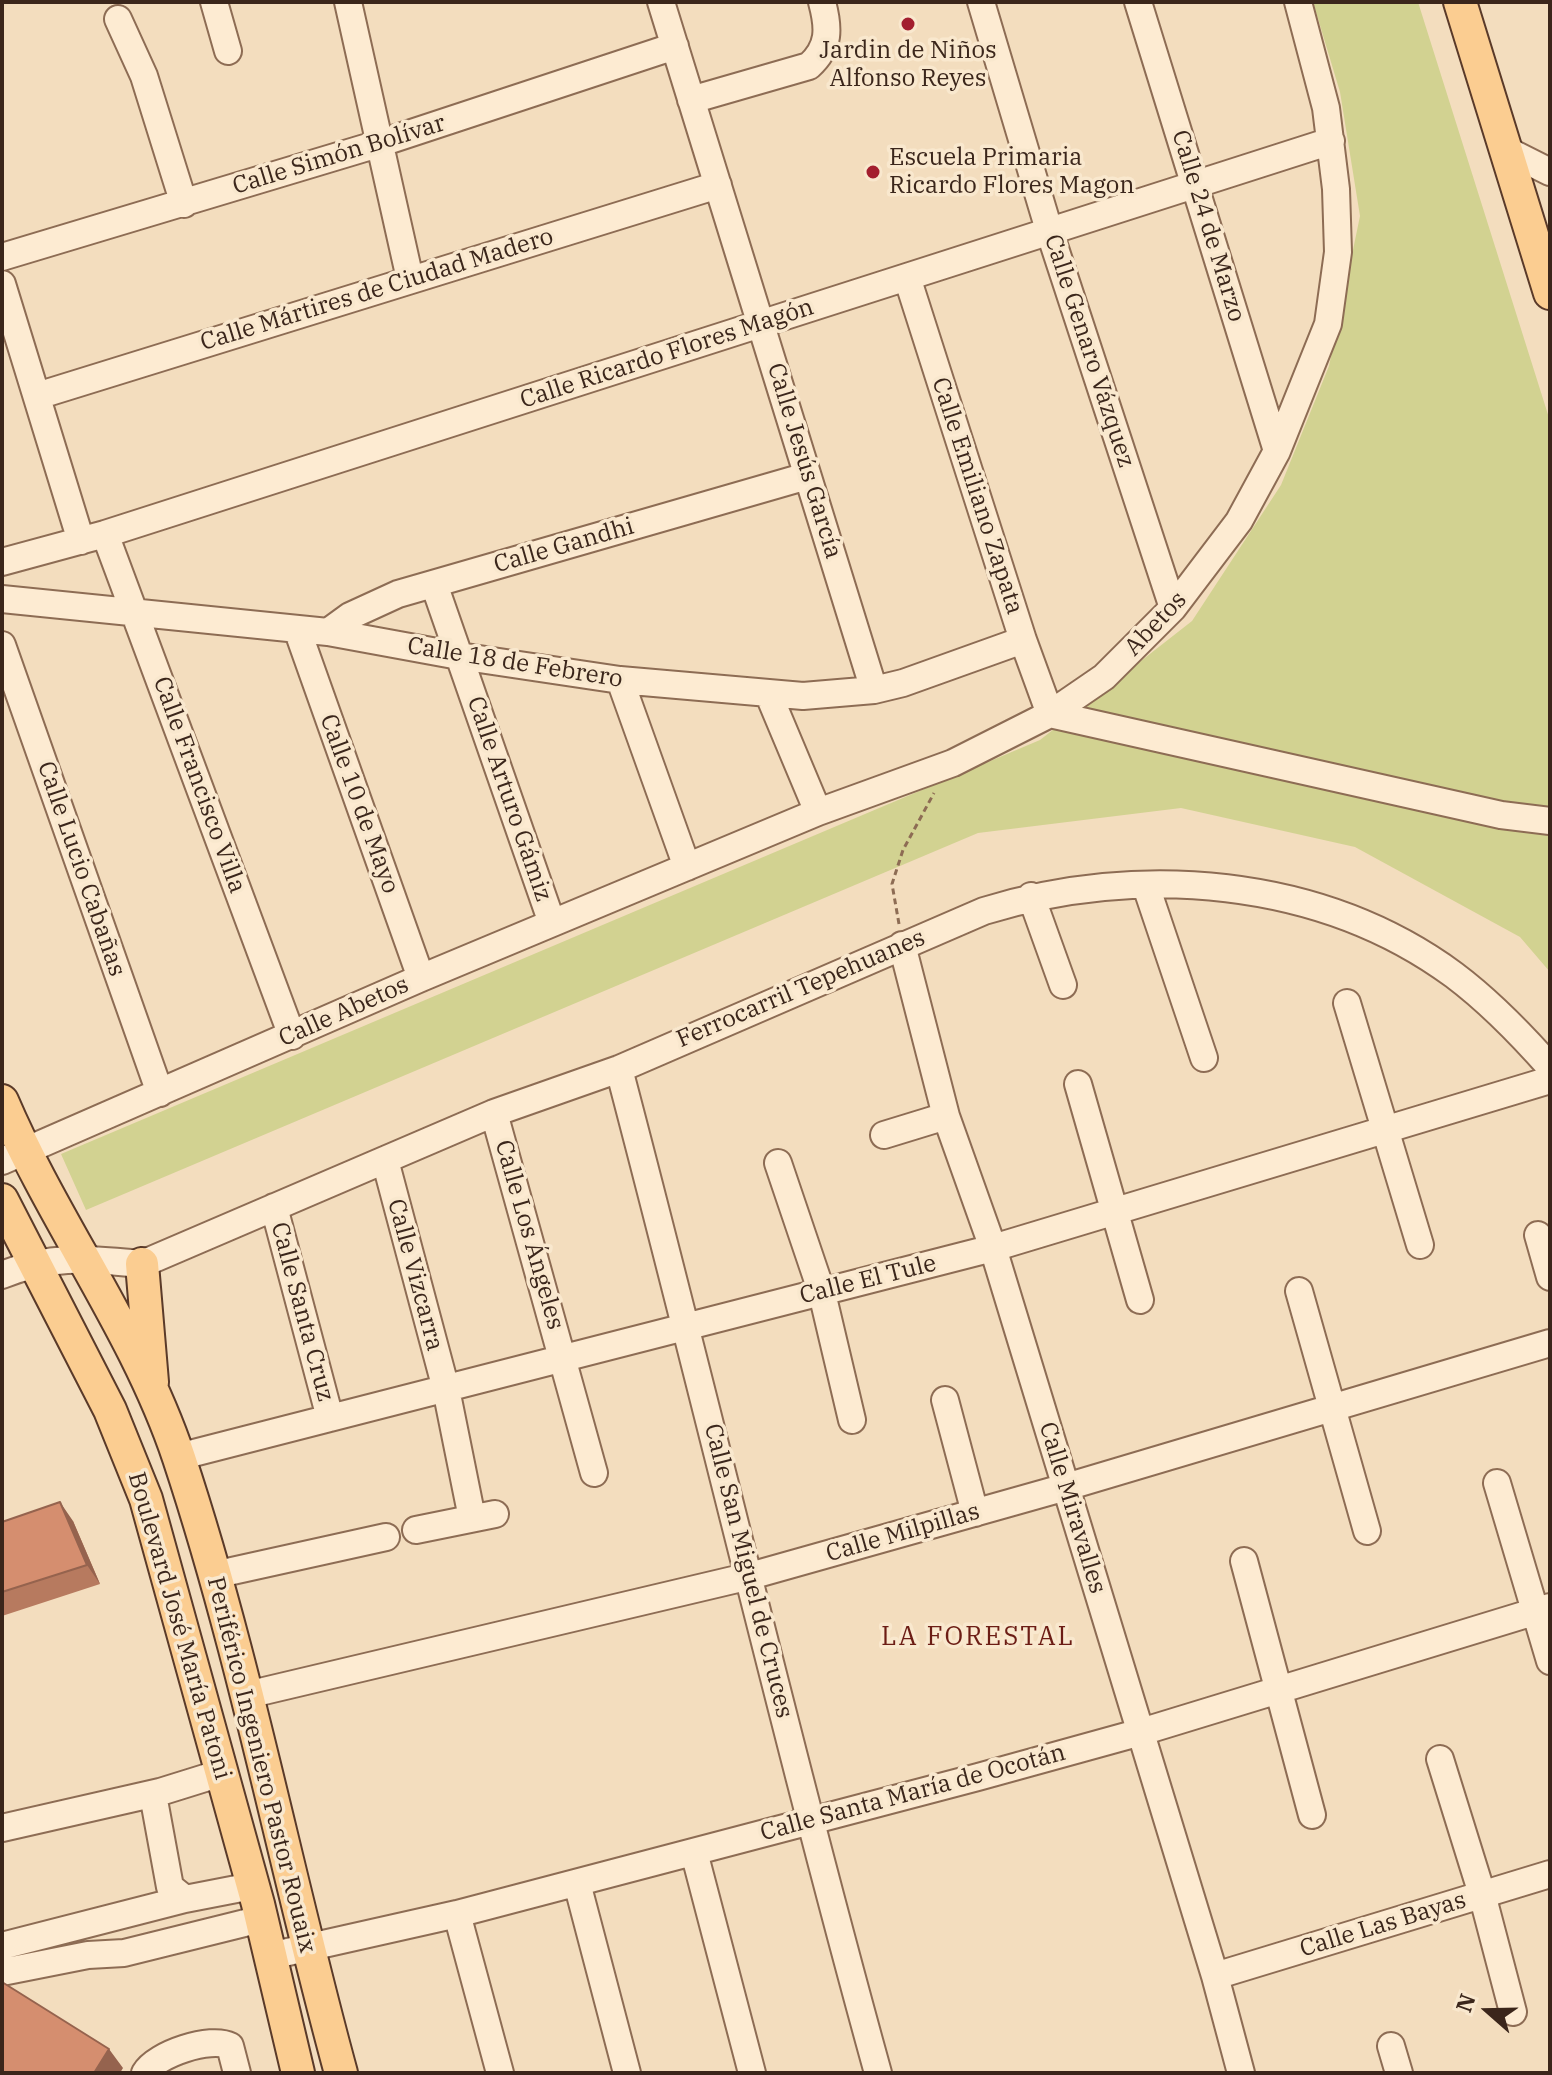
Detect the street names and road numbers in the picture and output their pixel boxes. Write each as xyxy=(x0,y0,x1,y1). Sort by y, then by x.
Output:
street label: Calle Simón Bolívar xyxy=(229,109,449,201)
street label: Calle 24 de Marzo xyxy=(1165,127,1251,325)
street label: Calle Mártires de Ciudad Madero xyxy=(197,223,557,357)
street label: Calle Genaro Vázquez xyxy=(1038,231,1140,471)
street label: Calle Ricardo Flores Magón xyxy=(517,293,817,415)
street label: Calle Jesús García xyxy=(761,360,847,562)
street label: Calle Emiliano Zapata xyxy=(925,374,1029,618)
street label: Calle Gandhi xyxy=(491,512,637,580)
street label: Abetos xyxy=(1119,586,1193,662)
street label: Calle 18 de Febrero xyxy=(405,632,625,694)
street label: Calle Francisco Villa xyxy=(146,673,252,897)
street label: Calle Arturo Gámiz xyxy=(460,693,558,905)
street label: Calle 10 de Mayo xyxy=(313,710,405,898)
street label: Calle Lucio Cabañas xyxy=(31,758,131,980)
street label: Ferrocarril Tepehuanes xyxy=(672,924,930,1054)
street label: Calle Abetos xyxy=(275,971,413,1053)
street label: Calle Los Ángeles xyxy=(488,1137,570,1333)
street label: Calle Vizcarra xyxy=(381,1196,449,1354)
street label: Calle Santa Cruz xyxy=(264,1219,340,1405)
street label: Calle El Tule xyxy=(797,1249,939,1311)
street label: Calle Miravalles xyxy=(1032,1419,1112,1597)
street label: Calle San Miguel de Cruces xyxy=(697,1421,799,1721)
street label: Boulevard José María Patoni xyxy=(121,1469,237,1783)
street label: Calle Milpillas xyxy=(823,1497,983,1569)
street label: Periférico Ingeniero Pastor Rouaix xyxy=(200,1574,322,1956)
street label: Calle Santa María de Ocotán xyxy=(757,1738,1069,1848)
street label: Calle Las Bayas xyxy=(1296,1886,1470,1964)

